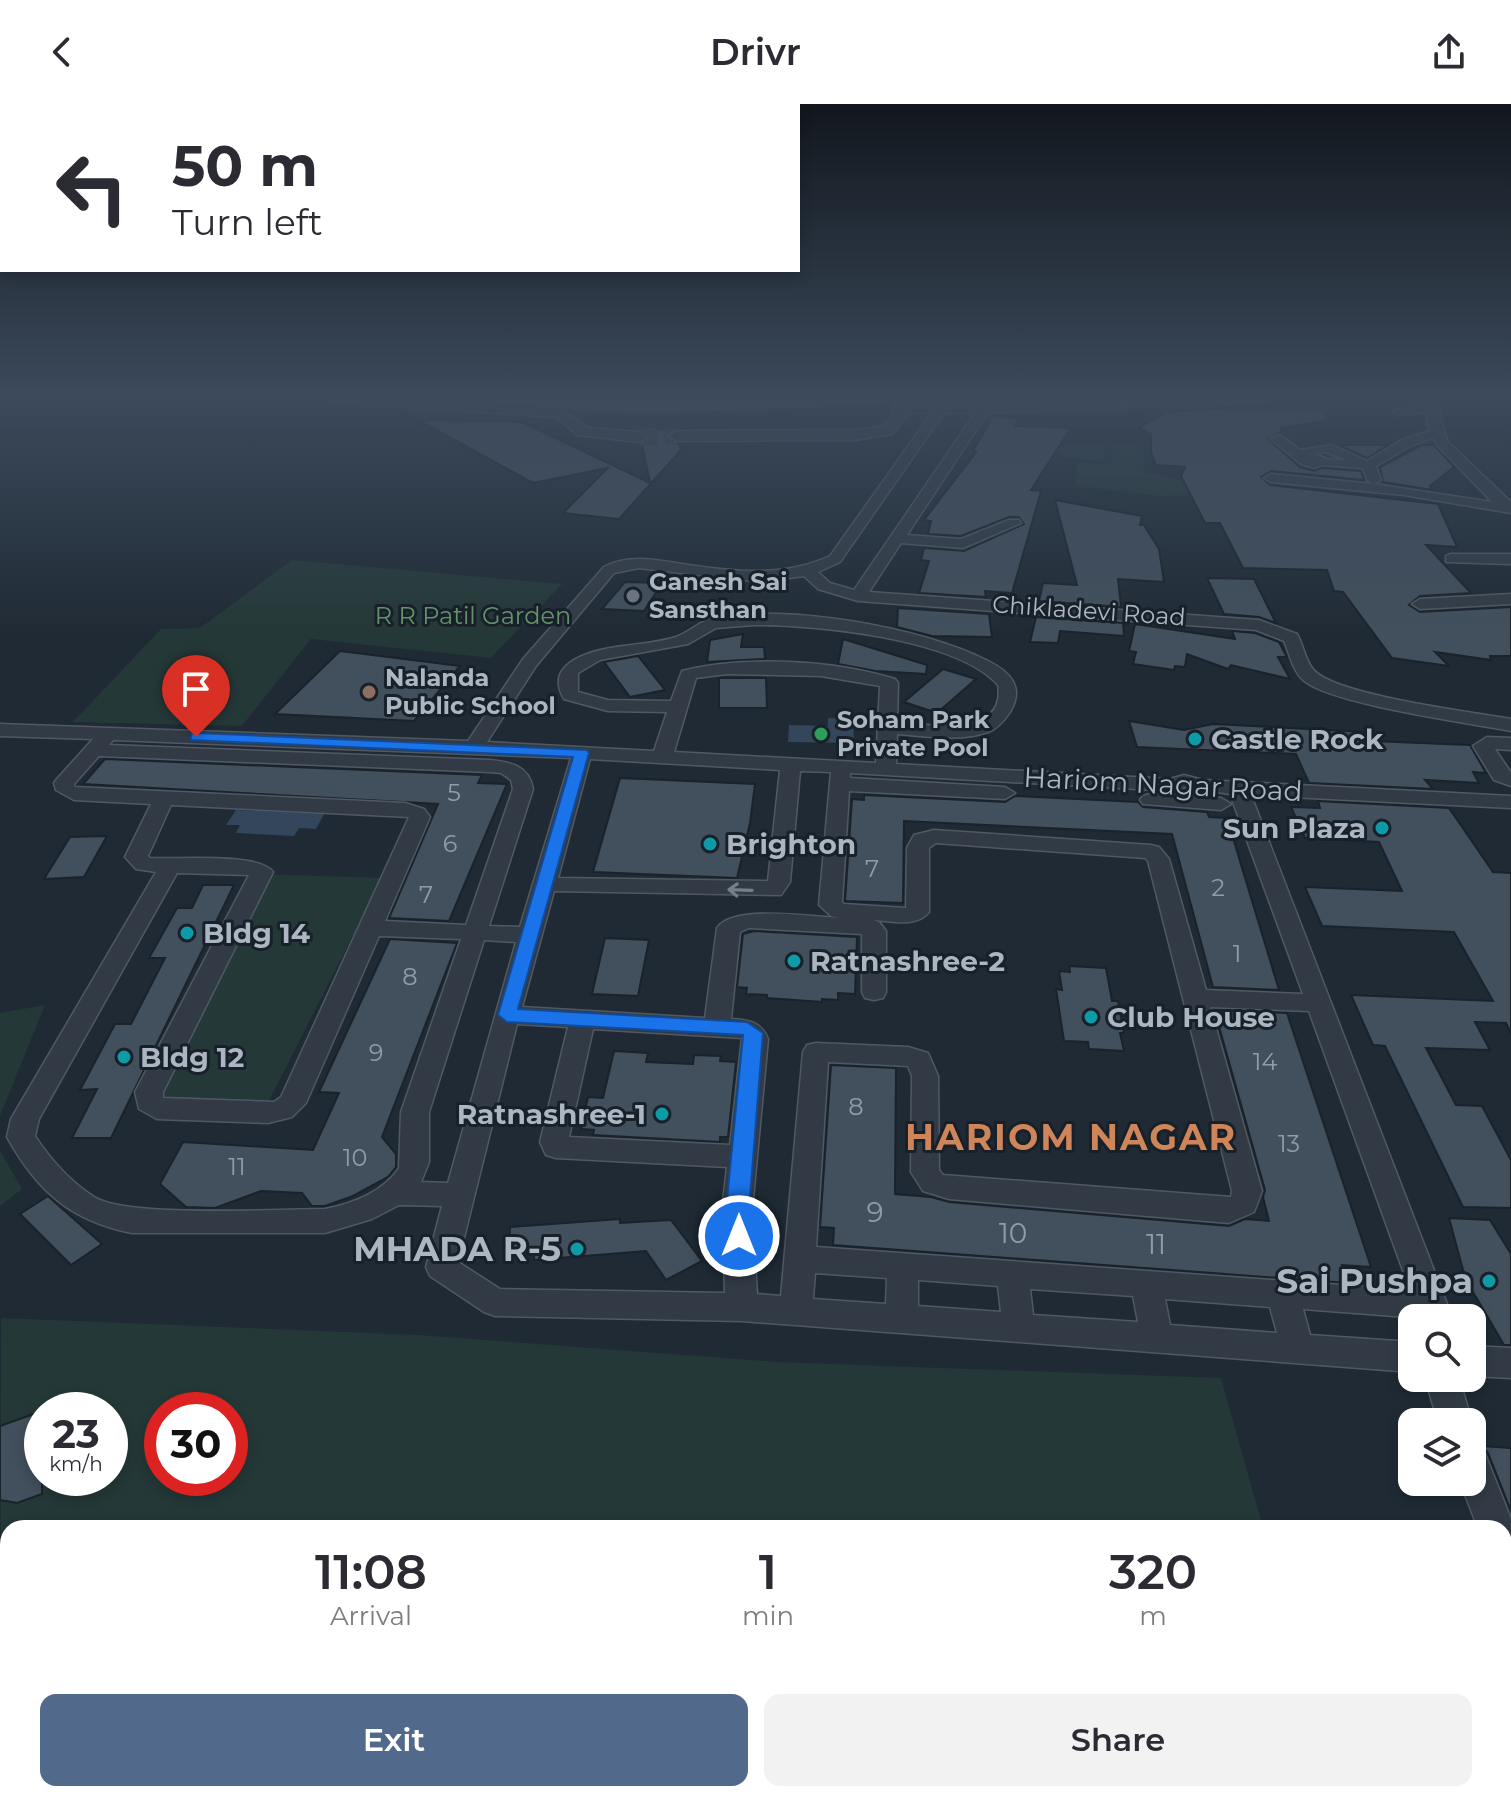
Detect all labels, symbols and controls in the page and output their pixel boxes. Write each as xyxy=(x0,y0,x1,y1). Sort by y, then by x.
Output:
icon: back xyxy=(40,30,84,74)
text: Drivr xyxy=(710,30,801,74)
icon: share xyxy=(1427,30,1471,74)
text: 50 m xyxy=(172,132,318,200)
icon: left xyxy=(40,136,144,240)
text: Turn left xyxy=(172,200,323,244)
place label: Ganesh Sai Sansthan xyxy=(649,567,788,624)
marker: Ganesh Sai Sansthan xyxy=(624,587,642,605)
street label: Chikladevi Road xyxy=(991,589,1187,632)
park label: R R Patil Garden xyxy=(375,601,571,630)
pin xyxy=(162,655,230,737)
place label: Nalanda Public School xyxy=(385,663,556,720)
icon: arrive xyxy=(174,667,218,711)
marker: Nalanda Public School xyxy=(360,683,378,701)
place label: Soham Park Private Pool xyxy=(837,705,990,762)
place label: Castle Rock xyxy=(1211,722,1384,756)
marker: Soham Park Private Pool xyxy=(812,725,830,743)
marker: Castle Rock xyxy=(1186,730,1204,748)
street label: Hariom Nagar Road xyxy=(1023,760,1303,808)
house number: 5 xyxy=(447,778,461,807)
place label: Sun Plaza xyxy=(1223,811,1366,845)
marker: Sun Plaza xyxy=(1373,819,1391,837)
place label: Brighton xyxy=(726,827,856,861)
house number: 6 xyxy=(443,829,457,858)
marker: Brighton xyxy=(701,835,719,853)
house number: 7 xyxy=(865,854,879,883)
house number: 2 xyxy=(1211,873,1225,902)
house number: 7 xyxy=(419,880,433,909)
one-way arrow xyxy=(727,883,754,898)
place label: Bldg 14 xyxy=(203,916,311,950)
marker: Bldg 14 xyxy=(178,924,196,942)
house number: 1 xyxy=(1233,939,1241,968)
place label: Ratnashree-2 xyxy=(810,944,1005,978)
marker: Ratnashree-2 xyxy=(785,952,803,970)
house number: 8 xyxy=(402,962,418,991)
place label: Club House xyxy=(1107,1000,1275,1034)
marker: Club House xyxy=(1082,1008,1100,1026)
house number: 9 xyxy=(369,1038,383,1067)
place label: Bldg 12 xyxy=(140,1040,244,1074)
house number: 14 xyxy=(1253,1047,1277,1076)
marker: Bldg 12 xyxy=(115,1048,133,1066)
house number: 8 xyxy=(848,1092,864,1121)
place label: Ratnashree-1 xyxy=(457,1097,646,1131)
marker: Ratnashree-1 xyxy=(653,1105,671,1123)
district label: HARIOM NAGAR xyxy=(905,1115,1237,1159)
house number: 13 xyxy=(1278,1129,1300,1158)
house number: 10 xyxy=(343,1143,367,1172)
house number: 11 xyxy=(228,1152,246,1181)
position arrow xyxy=(697,1194,781,1278)
house number: 9 xyxy=(866,1195,884,1229)
house number: 10 xyxy=(999,1216,1027,1250)
house number: 11 xyxy=(1146,1227,1166,1261)
place label: MHADA R-5 xyxy=(353,1228,561,1270)
marker: MHADA R-5 xyxy=(568,1240,586,1258)
place label: Sai Pushpa xyxy=(1277,1260,1473,1302)
marker: Sai Pushpa xyxy=(1480,1272,1498,1290)
map controls xyxy=(1398,1304,1486,1496)
button: search xyxy=(1398,1304,1486,1392)
speed limit sign: 30 xyxy=(144,1392,248,1496)
button: layers xyxy=(1398,1408,1486,1496)
text: 23 xyxy=(52,1409,100,1458)
text: km/h xyxy=(49,1452,103,1476)
text: 11:08 xyxy=(315,1543,427,1601)
text: 1 xyxy=(759,1543,777,1601)
text: 320 xyxy=(1109,1543,1197,1601)
text: Arrival xyxy=(330,1600,412,1632)
text: min xyxy=(742,1600,794,1632)
text: m xyxy=(1139,1600,1167,1632)
button: Exit xyxy=(40,1694,748,1786)
button: Share xyxy=(764,1694,1472,1786)

